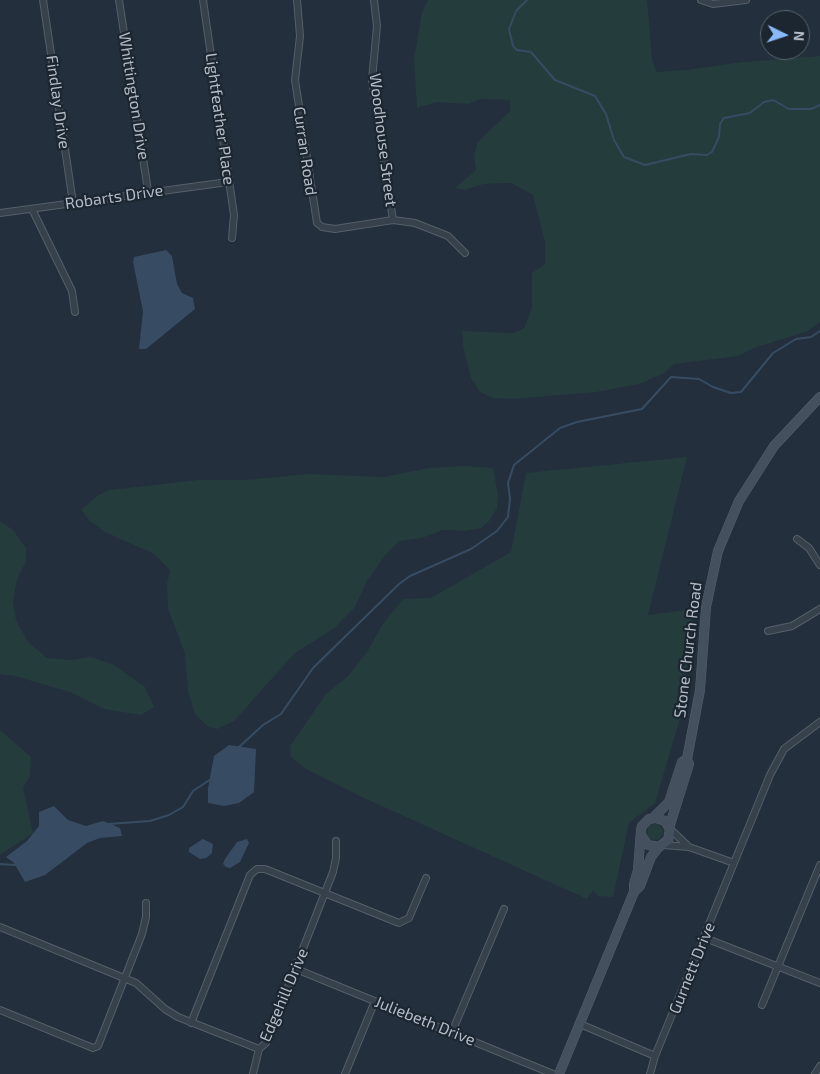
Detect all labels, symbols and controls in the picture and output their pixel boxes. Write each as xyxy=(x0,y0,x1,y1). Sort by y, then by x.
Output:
north arrow xyxy=(760,10,810,60)
text: N xyxy=(791,30,808,42)
street label: Whittington Drive xyxy=(114,31,154,161)
street label: Lightfeather Place xyxy=(201,52,239,186)
street label: Findlay Drive xyxy=(42,54,74,150)
street label: Woodhouse Street xyxy=(365,72,401,208)
street label: Curran Road xyxy=(289,105,321,197)
street label: Robarts Drive xyxy=(64,181,164,213)
street label: Stone Church Road xyxy=(670,581,706,719)
street label: Gurnett Drive xyxy=(665,919,719,1017)
street label: Edgehill Drive xyxy=(256,945,312,1045)
street label: Juliebeth Drive xyxy=(372,992,478,1050)

